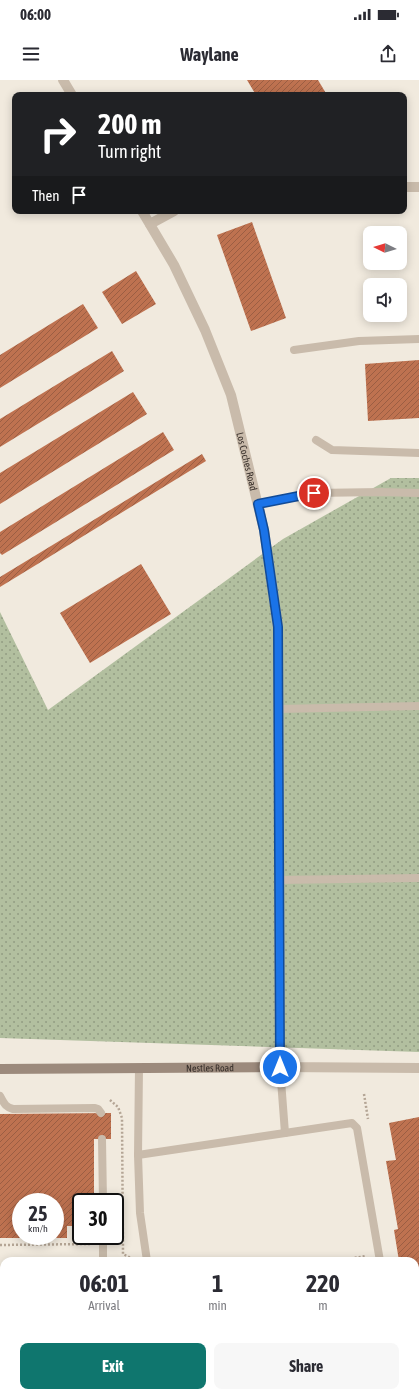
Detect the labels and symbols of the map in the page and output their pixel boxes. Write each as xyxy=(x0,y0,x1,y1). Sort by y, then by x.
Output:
north arrow xyxy=(363,226,407,270)
street label: Los Coches Road xyxy=(235,431,260,492)
pin xyxy=(297,476,331,510)
position arrow xyxy=(259,1046,301,1088)
street label: Nestles Road xyxy=(186,1062,234,1073)
speed limit sign: 30 xyxy=(72,1193,124,1245)

